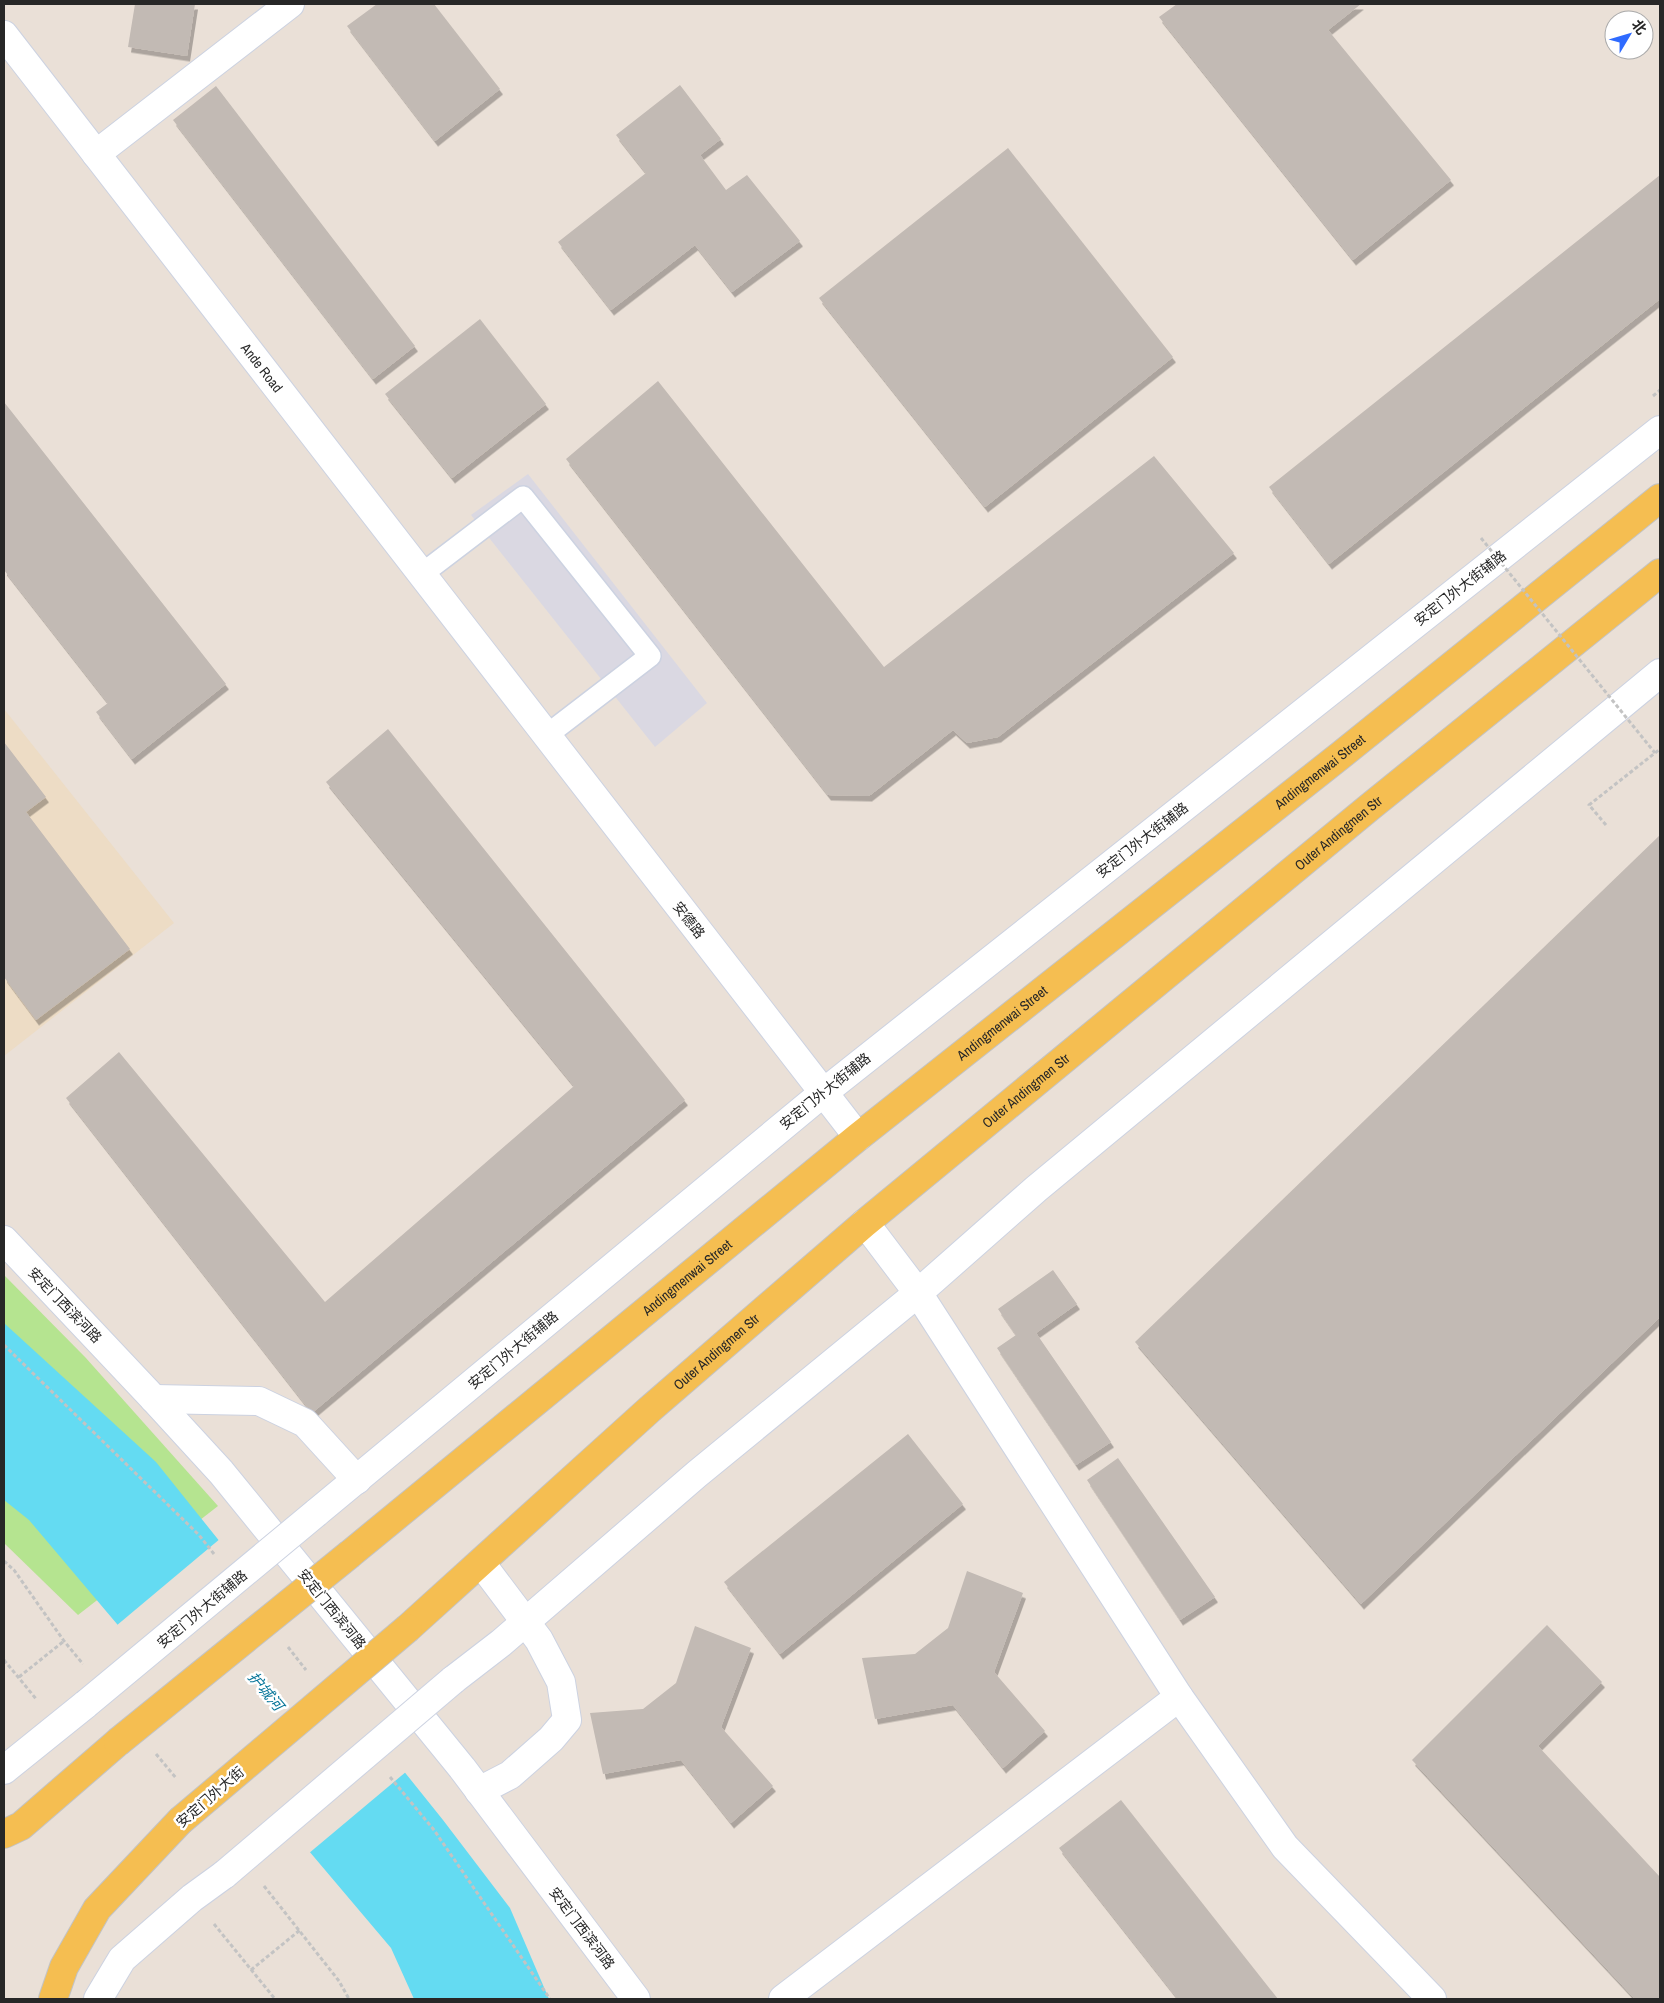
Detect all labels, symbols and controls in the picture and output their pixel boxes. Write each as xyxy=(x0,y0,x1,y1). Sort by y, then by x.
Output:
north arrow xyxy=(1604,10,1654,60)
text: 北 xyxy=(1628,16,1651,38)
street label: Ande Road xyxy=(237,339,287,396)
street label: 安定门外大街辅路 xyxy=(1410,546,1510,630)
street label: Andingmenwai Street xyxy=(1270,730,1369,814)
street label: Outer Andingmen Str xyxy=(1291,792,1386,874)
street label: 安定门外大街辅路 xyxy=(1092,798,1192,882)
street label: 安德路 xyxy=(669,898,709,942)
street label: Andingmenwai Street xyxy=(952,982,1051,1065)
street label: 安定门外大街辅路 xyxy=(776,1049,874,1133)
street label: Outer Andingmen Str xyxy=(978,1049,1073,1132)
street label: Andingmenwai Street xyxy=(638,1235,735,1320)
street label: 安定门西滨河路 xyxy=(24,1264,106,1346)
street label: 安定门外大街辅路 xyxy=(464,1307,562,1393)
street label: Outer Andingmen Str xyxy=(670,1309,763,1394)
street label: 安定门西滨河路 xyxy=(294,1565,370,1653)
street label: 安定门外大街辅路 xyxy=(153,1566,251,1652)
water label: 护城河 xyxy=(243,1667,290,1717)
street label: 安定门外大街 xyxy=(172,1763,248,1831)
street label: 安定门西滨河路 xyxy=(545,1883,619,1973)

